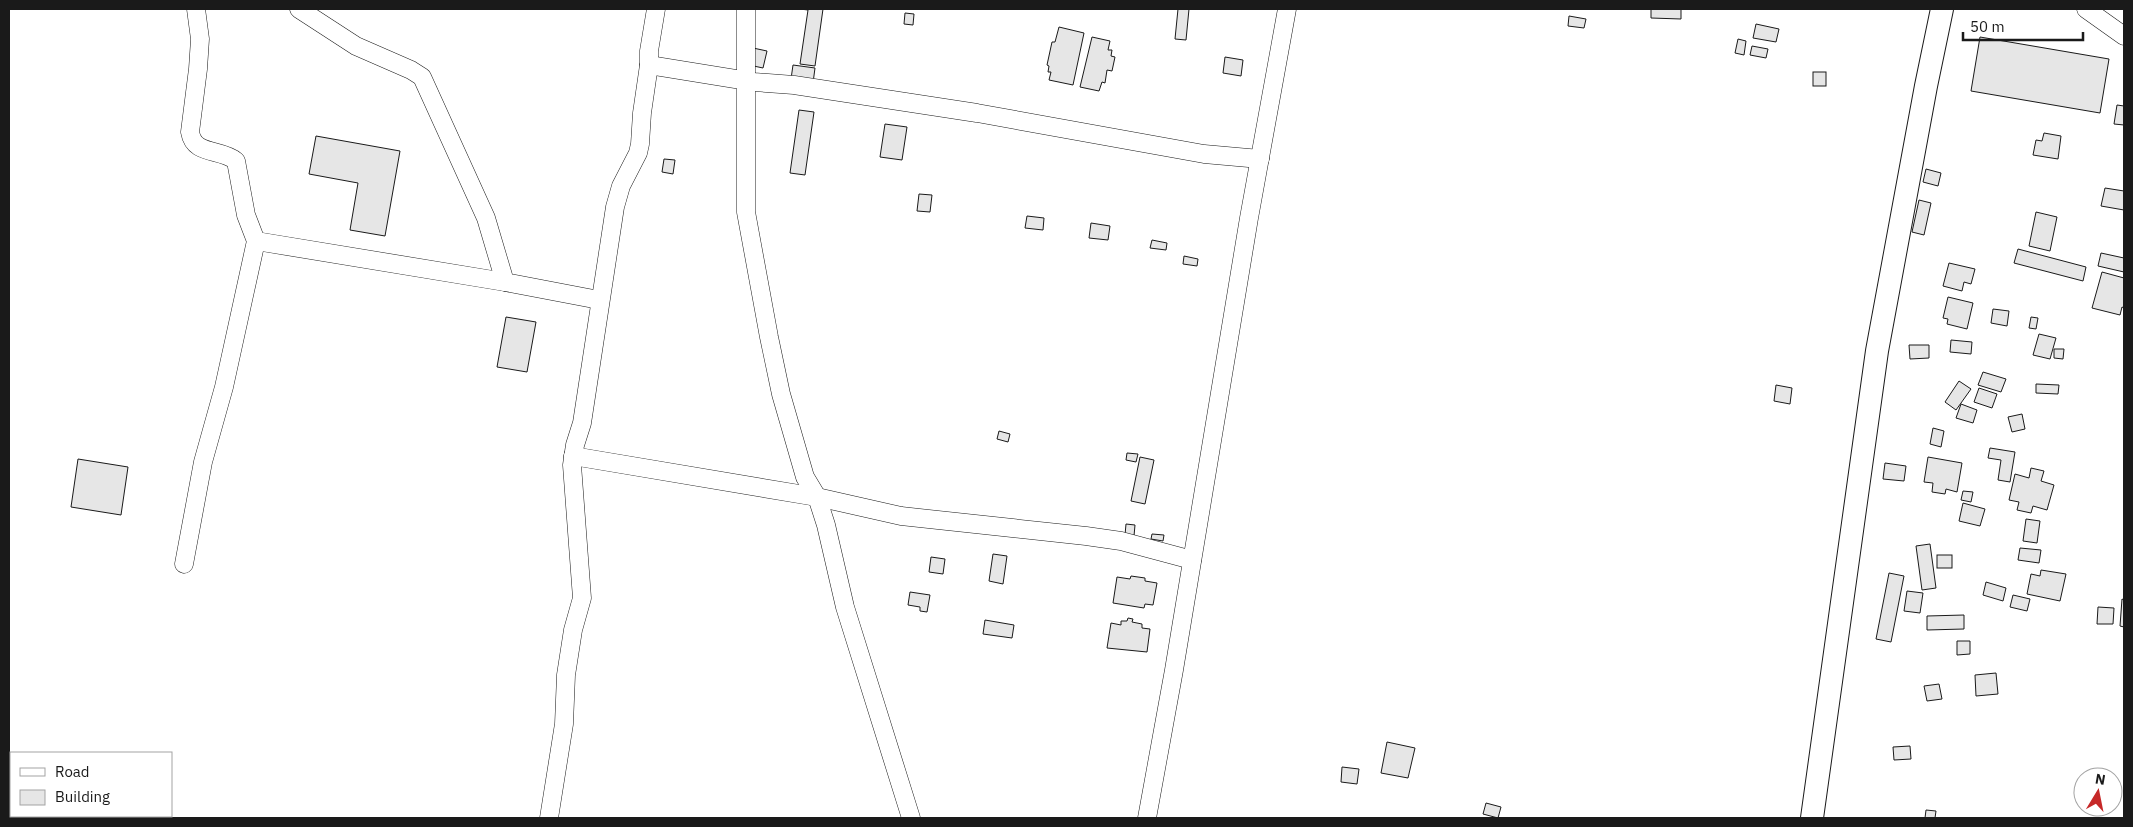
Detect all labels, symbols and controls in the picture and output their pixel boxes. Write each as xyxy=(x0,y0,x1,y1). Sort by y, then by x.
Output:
scale bar xyxy=(1963,10,2083,42)
text: 50 m xyxy=(1970,17,2005,36)
legend xyxy=(10,752,172,817)
text: Road xyxy=(55,762,90,781)
north arrow xyxy=(2073,767,2123,817)
text: N xyxy=(2094,769,2107,789)
text: Building xyxy=(55,787,110,806)

